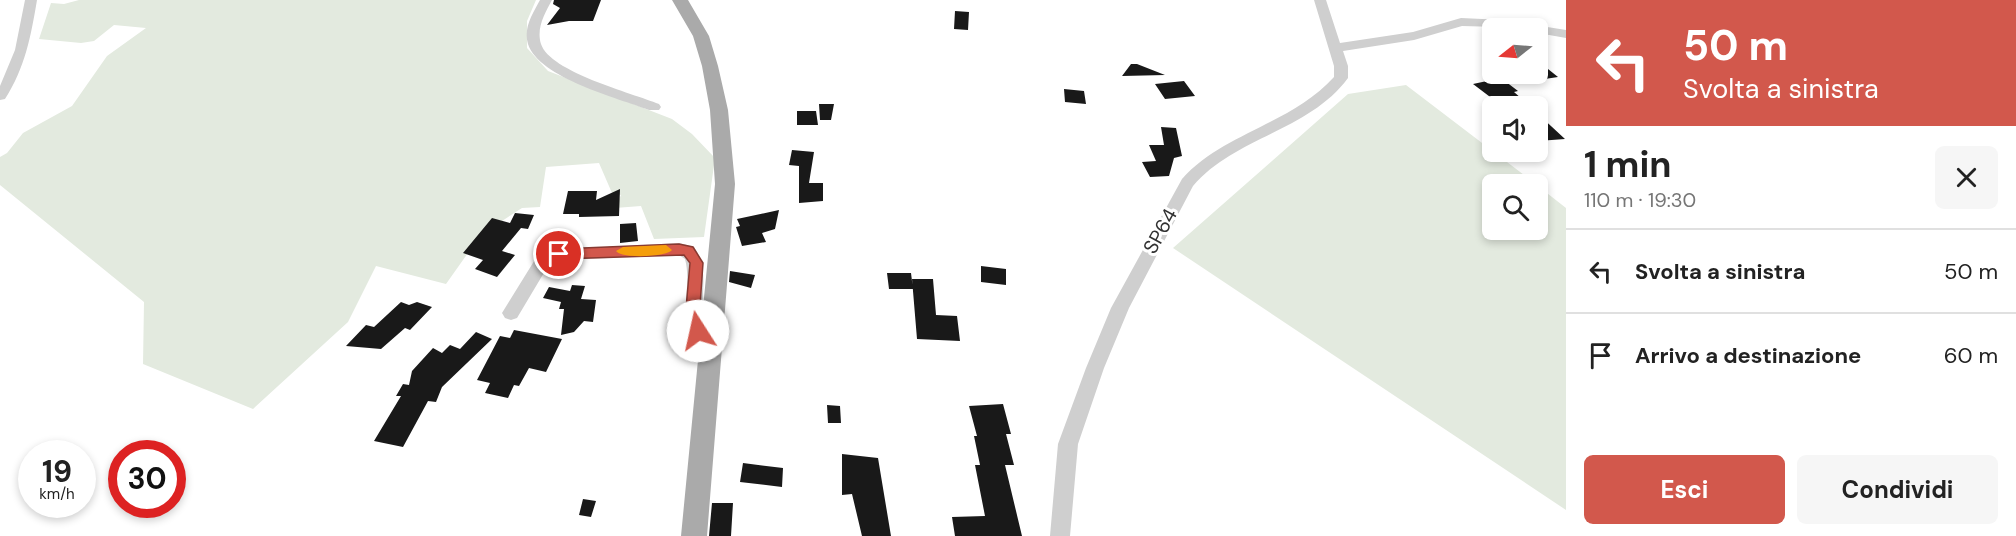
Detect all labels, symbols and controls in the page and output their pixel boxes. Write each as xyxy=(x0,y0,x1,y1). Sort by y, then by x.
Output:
north arrow xyxy=(1482,18,1548,84)
map controls xyxy=(1482,18,1548,240)
text: 50 m xyxy=(1683,18,1788,73)
icon: left xyxy=(1584,24,1662,102)
text: Svolta a sinistra xyxy=(1683,71,1879,106)
button: sound xyxy=(1482,96,1548,162)
text: 1 min xyxy=(1584,141,1672,188)
button: close xyxy=(1935,146,1998,209)
button: search xyxy=(1482,174,1548,240)
text: 110 m · 19:30 xyxy=(1584,187,1696,213)
street label: SP64 xyxy=(1137,204,1183,258)
pin xyxy=(533,228,584,279)
icon: arrive xyxy=(542,237,575,270)
icon: left xyxy=(1584,255,1617,288)
text: Svolta a sinistra xyxy=(1635,257,1805,286)
text: 50 m xyxy=(1944,257,1998,286)
position arrow xyxy=(666,299,730,363)
icon: arrive xyxy=(1584,339,1617,372)
text: Arrivo a destinazione xyxy=(1635,341,1861,370)
text: 60 m xyxy=(1944,341,1998,370)
speed limit sign: 30 xyxy=(108,440,186,518)
text: 19 xyxy=(42,452,72,491)
button: Esci xyxy=(1584,455,1785,524)
button: Condividi xyxy=(1797,455,1998,524)
text: km/h xyxy=(39,484,75,504)

